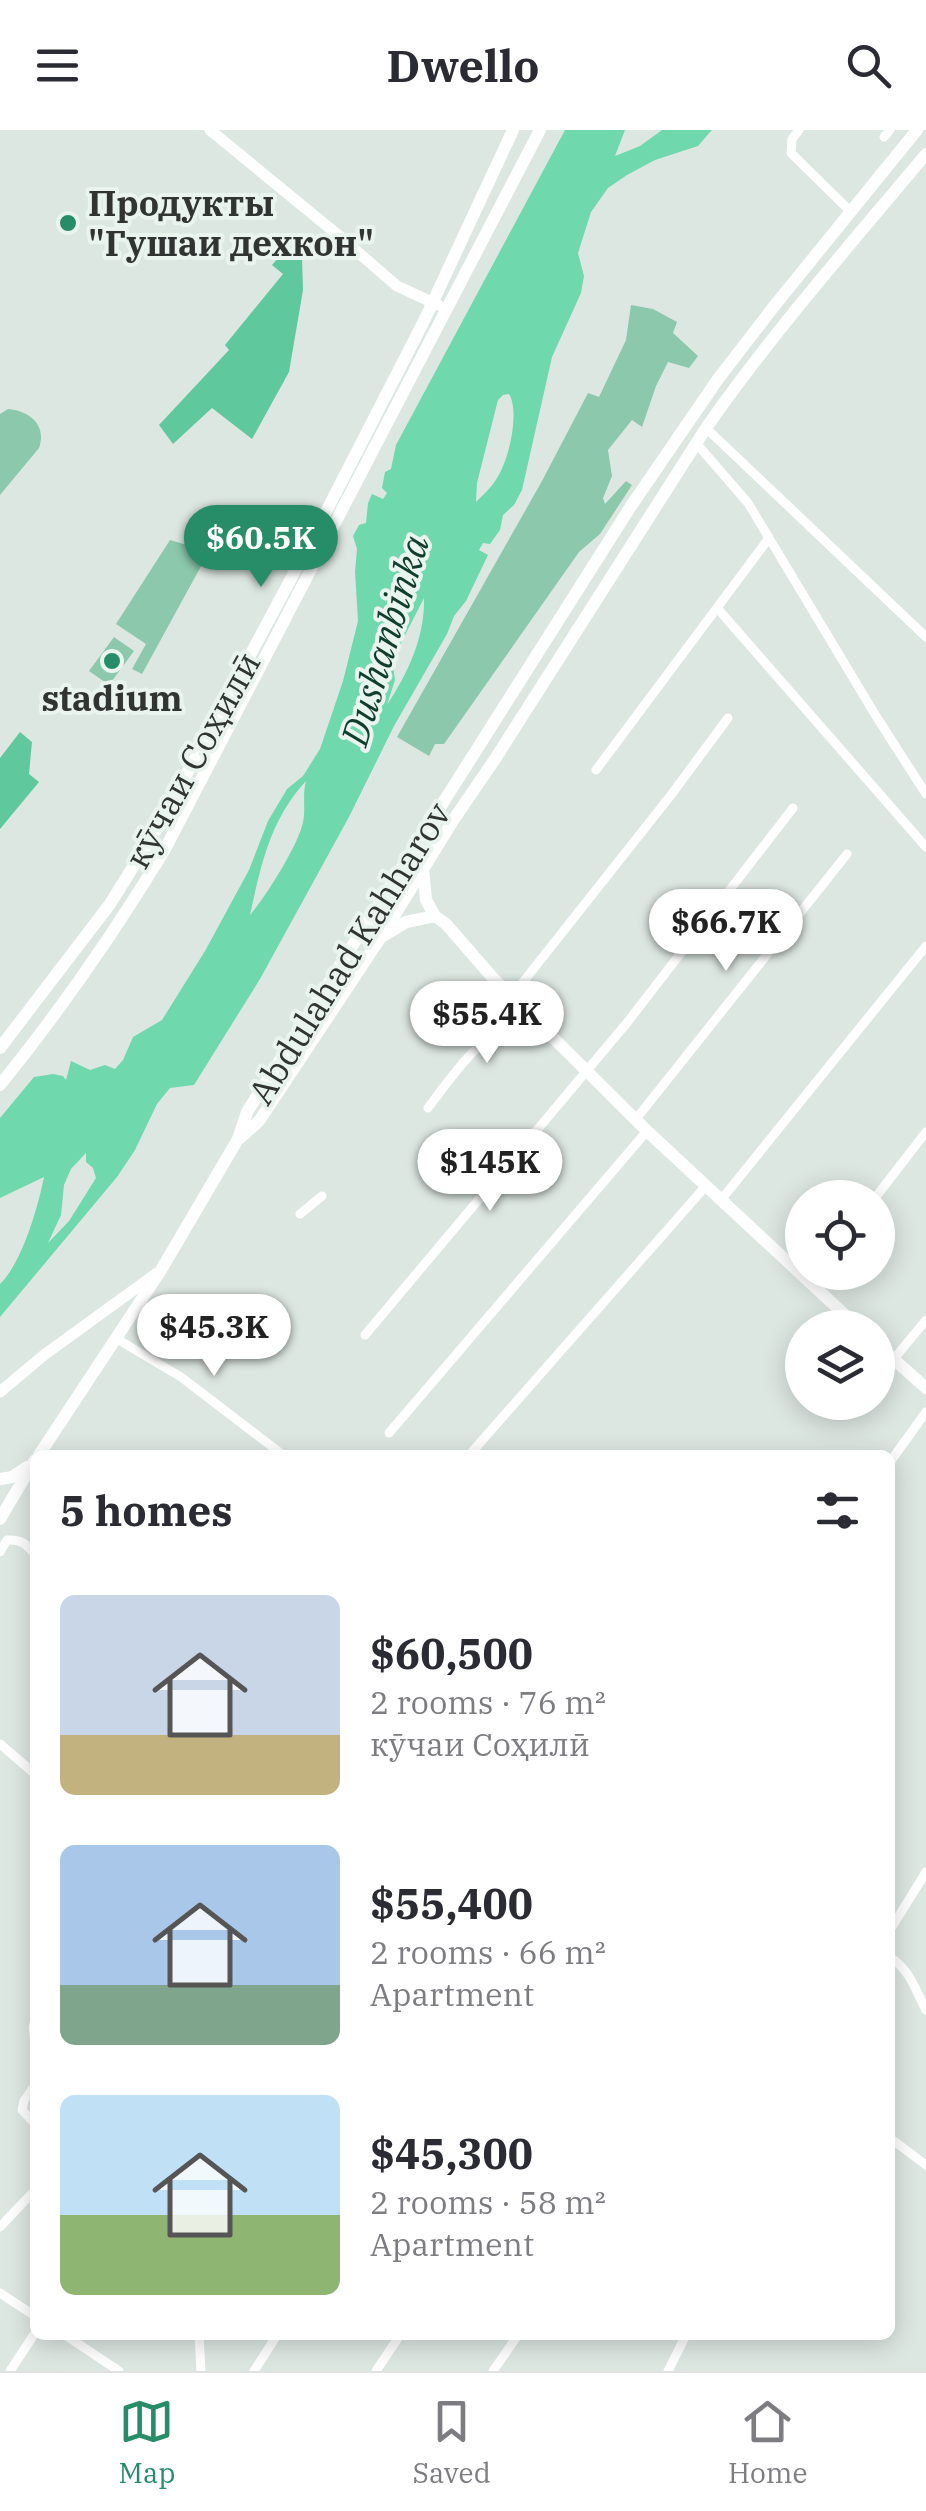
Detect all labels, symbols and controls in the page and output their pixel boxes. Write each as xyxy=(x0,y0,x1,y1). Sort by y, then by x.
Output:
text: Dwello xyxy=(386,36,540,94)
icon: menu xyxy=(30,38,85,93)
icon: search xyxy=(841,38,896,93)
place label: Продукты "Гушаи дехкон" xyxy=(88,180,374,266)
marker: Продукты "Гушаи дехкон" xyxy=(57,212,79,234)
pin: $60.5K xyxy=(180,505,342,590)
text: $60.5K xyxy=(206,516,316,558)
water label: Dushanbinka xyxy=(328,529,439,752)
street label: кӯчаи Соҳилӣ xyxy=(114,644,270,876)
marker: stadium xyxy=(101,650,123,672)
place label: stadium xyxy=(41,675,183,721)
street label: Abdulahad Kahharov xyxy=(237,793,461,1113)
pin: $66.7K xyxy=(645,889,807,974)
text: $66.7K xyxy=(671,900,781,942)
pin: $55.4K xyxy=(406,981,568,1066)
text: $55.4K xyxy=(432,992,542,1034)
pin: $145K xyxy=(420,1129,560,1214)
text: $145K xyxy=(439,1140,541,1182)
map controls xyxy=(785,1180,895,1420)
button: locate xyxy=(785,1180,895,1290)
pin: $45.3K xyxy=(133,1294,295,1379)
text: $45.3K xyxy=(159,1305,269,1347)
button: layers xyxy=(785,1310,895,1420)
text: 5 homes xyxy=(60,1483,233,1538)
icon: filters xyxy=(810,1483,865,1538)
text: $60,500 xyxy=(370,1626,533,1681)
icon: home xyxy=(140,1635,260,1755)
text: 2 rooms · 76 m² xyxy=(370,1681,606,1723)
text: кӯчаи Соҳилӣ xyxy=(370,1723,590,1765)
text: $55,400 xyxy=(370,1876,533,1931)
icon: home xyxy=(140,1885,260,2005)
text: 2 rooms · 66 m² xyxy=(370,1931,606,1973)
text: Apartment xyxy=(370,1973,534,2015)
text: $45,300 xyxy=(370,2126,533,2181)
icon: home xyxy=(140,2135,260,2255)
text: 2 rooms · 58 m² xyxy=(370,2181,606,2223)
text: Apartment xyxy=(370,2223,534,2265)
tab: Map xyxy=(119,2394,175,2491)
tab: Saved xyxy=(412,2394,491,2491)
tab: Home xyxy=(728,2394,807,2491)

